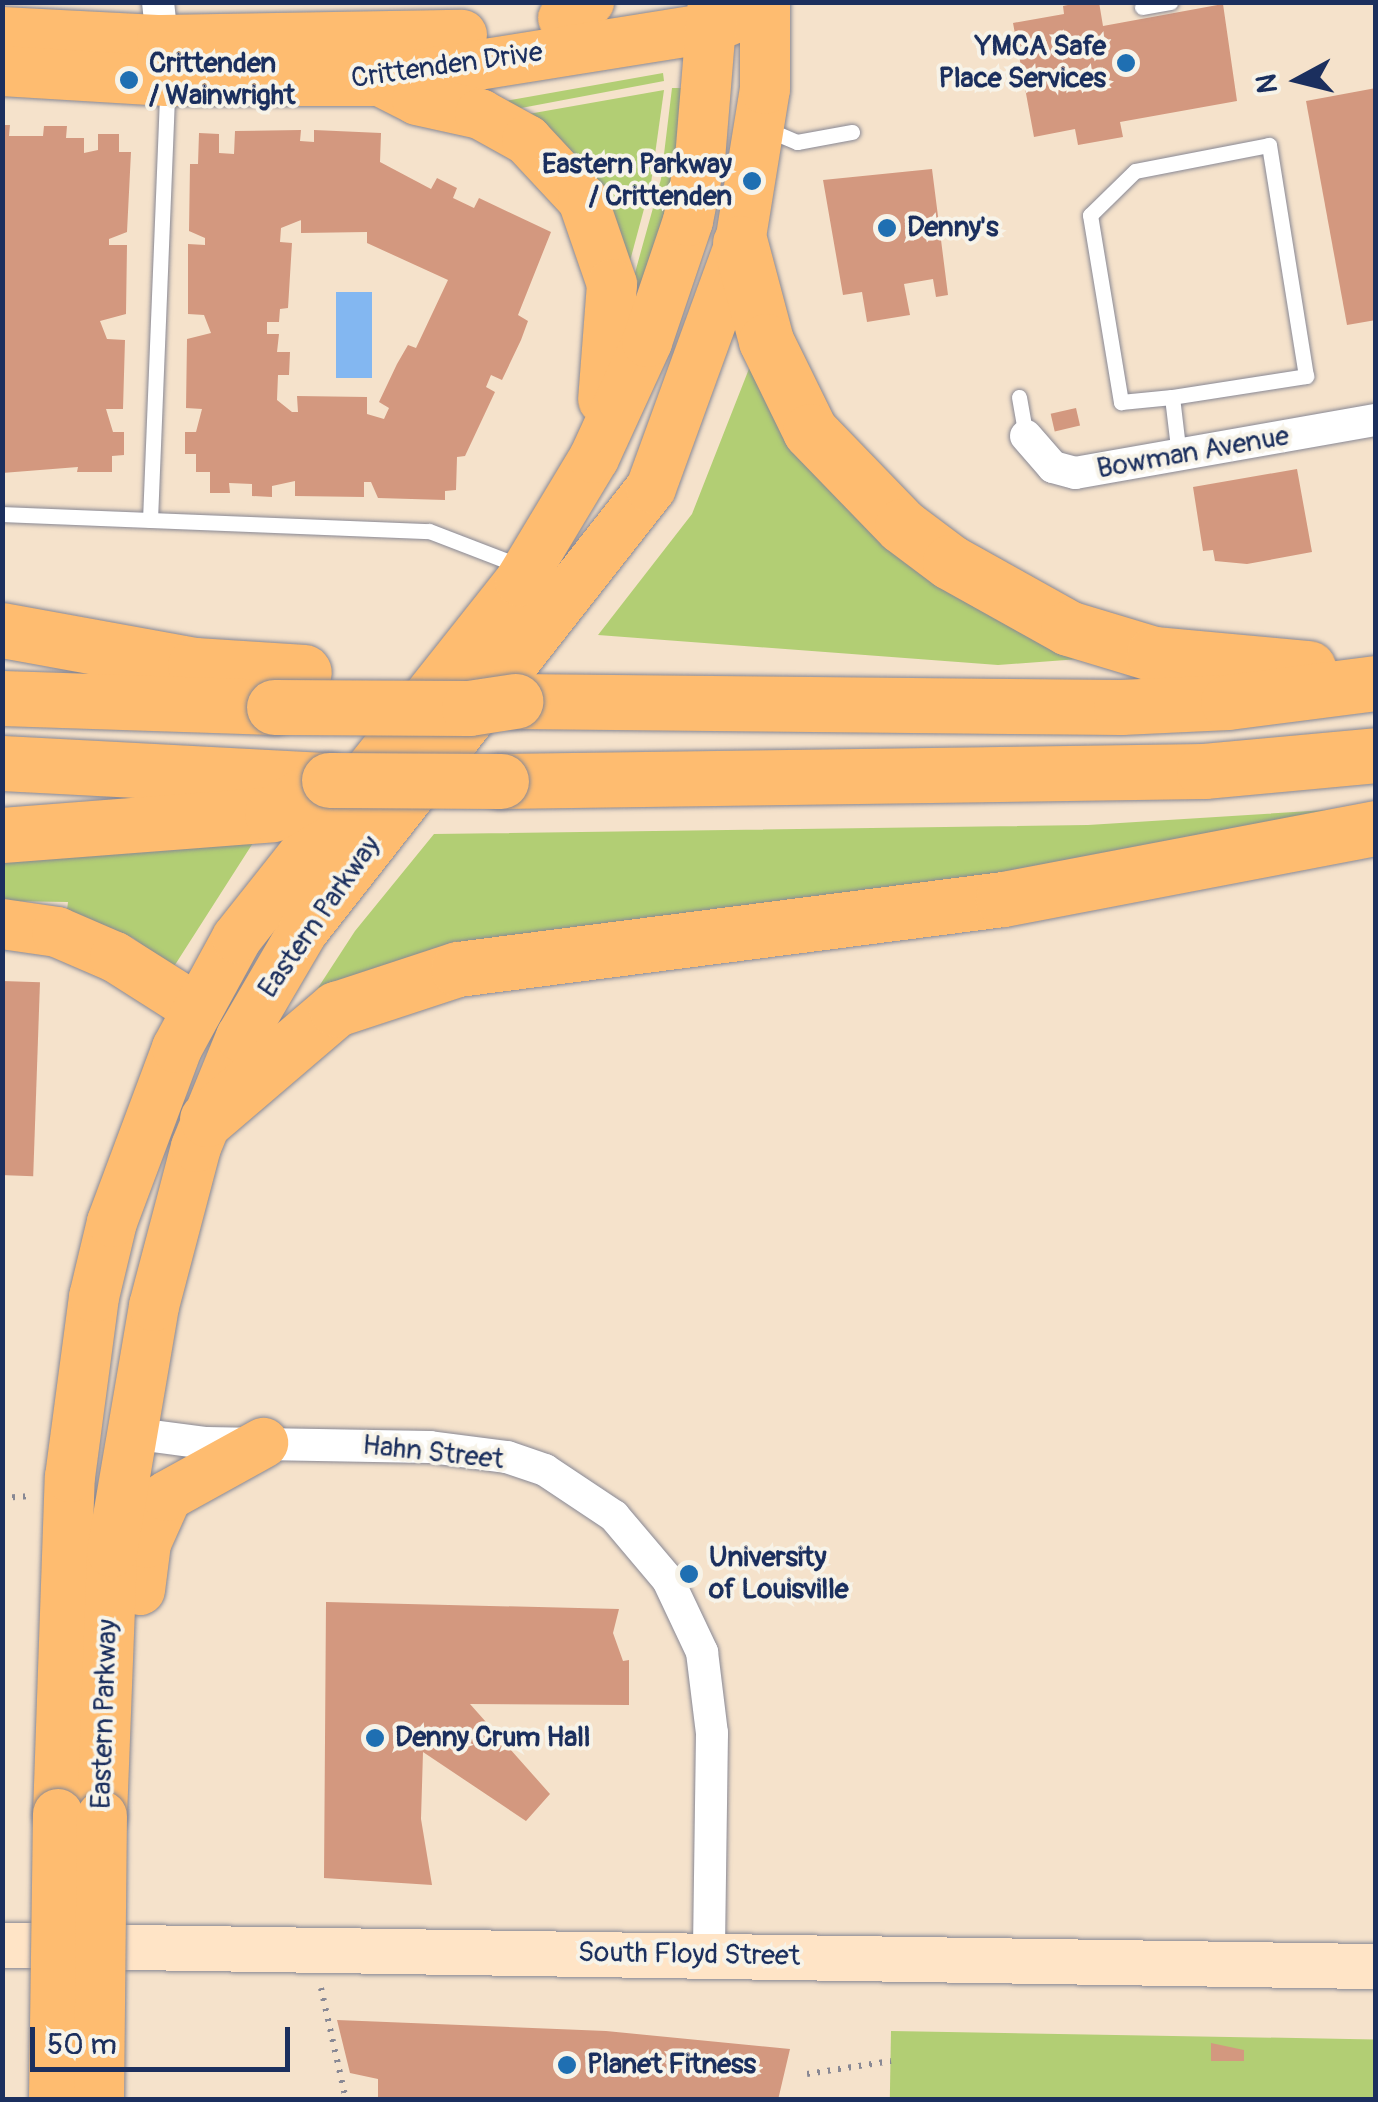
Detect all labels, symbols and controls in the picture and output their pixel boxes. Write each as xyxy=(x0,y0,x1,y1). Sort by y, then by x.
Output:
place label: YMCA Safe Place Services xyxy=(939,30,1106,96)
north arrow xyxy=(1248,30,1348,130)
street label: Crittenden Drive xyxy=(349,36,545,96)
place label: Crittenden / Wainwright xyxy=(149,47,295,113)
marker: YMCA Safe Place Services xyxy=(1115,52,1137,74)
marker: Crittenden / Wainwright xyxy=(118,69,140,91)
text: N xyxy=(1249,72,1286,95)
place label: Eastern Parkway / Crittenden xyxy=(542,148,732,214)
marker: Eastern Parkway / Crittenden xyxy=(741,170,763,192)
place label: Denny's xyxy=(907,211,998,245)
marker: Denny's xyxy=(876,217,898,239)
street label: Bowman Avenue xyxy=(1094,420,1292,486)
street label: Eastern Parkway xyxy=(252,830,388,1004)
street label: Hahn Street xyxy=(361,1429,505,1477)
place label: University of Louisville xyxy=(709,1541,849,1607)
marker: University of Louisville xyxy=(678,1563,700,1585)
street label: Eastern Parkway xyxy=(85,1618,125,1810)
place label: Denny Crum Hall xyxy=(395,1721,590,1755)
marker: Denny Crum Hall xyxy=(364,1727,386,1749)
street label: South Floyd Street xyxy=(578,1936,800,1974)
scale bar xyxy=(35,2007,295,2069)
text: 50 m xyxy=(47,2026,117,2063)
place label: Planet Fitness xyxy=(587,2048,756,2082)
marker: Planet Fitness xyxy=(556,2054,578,2076)

